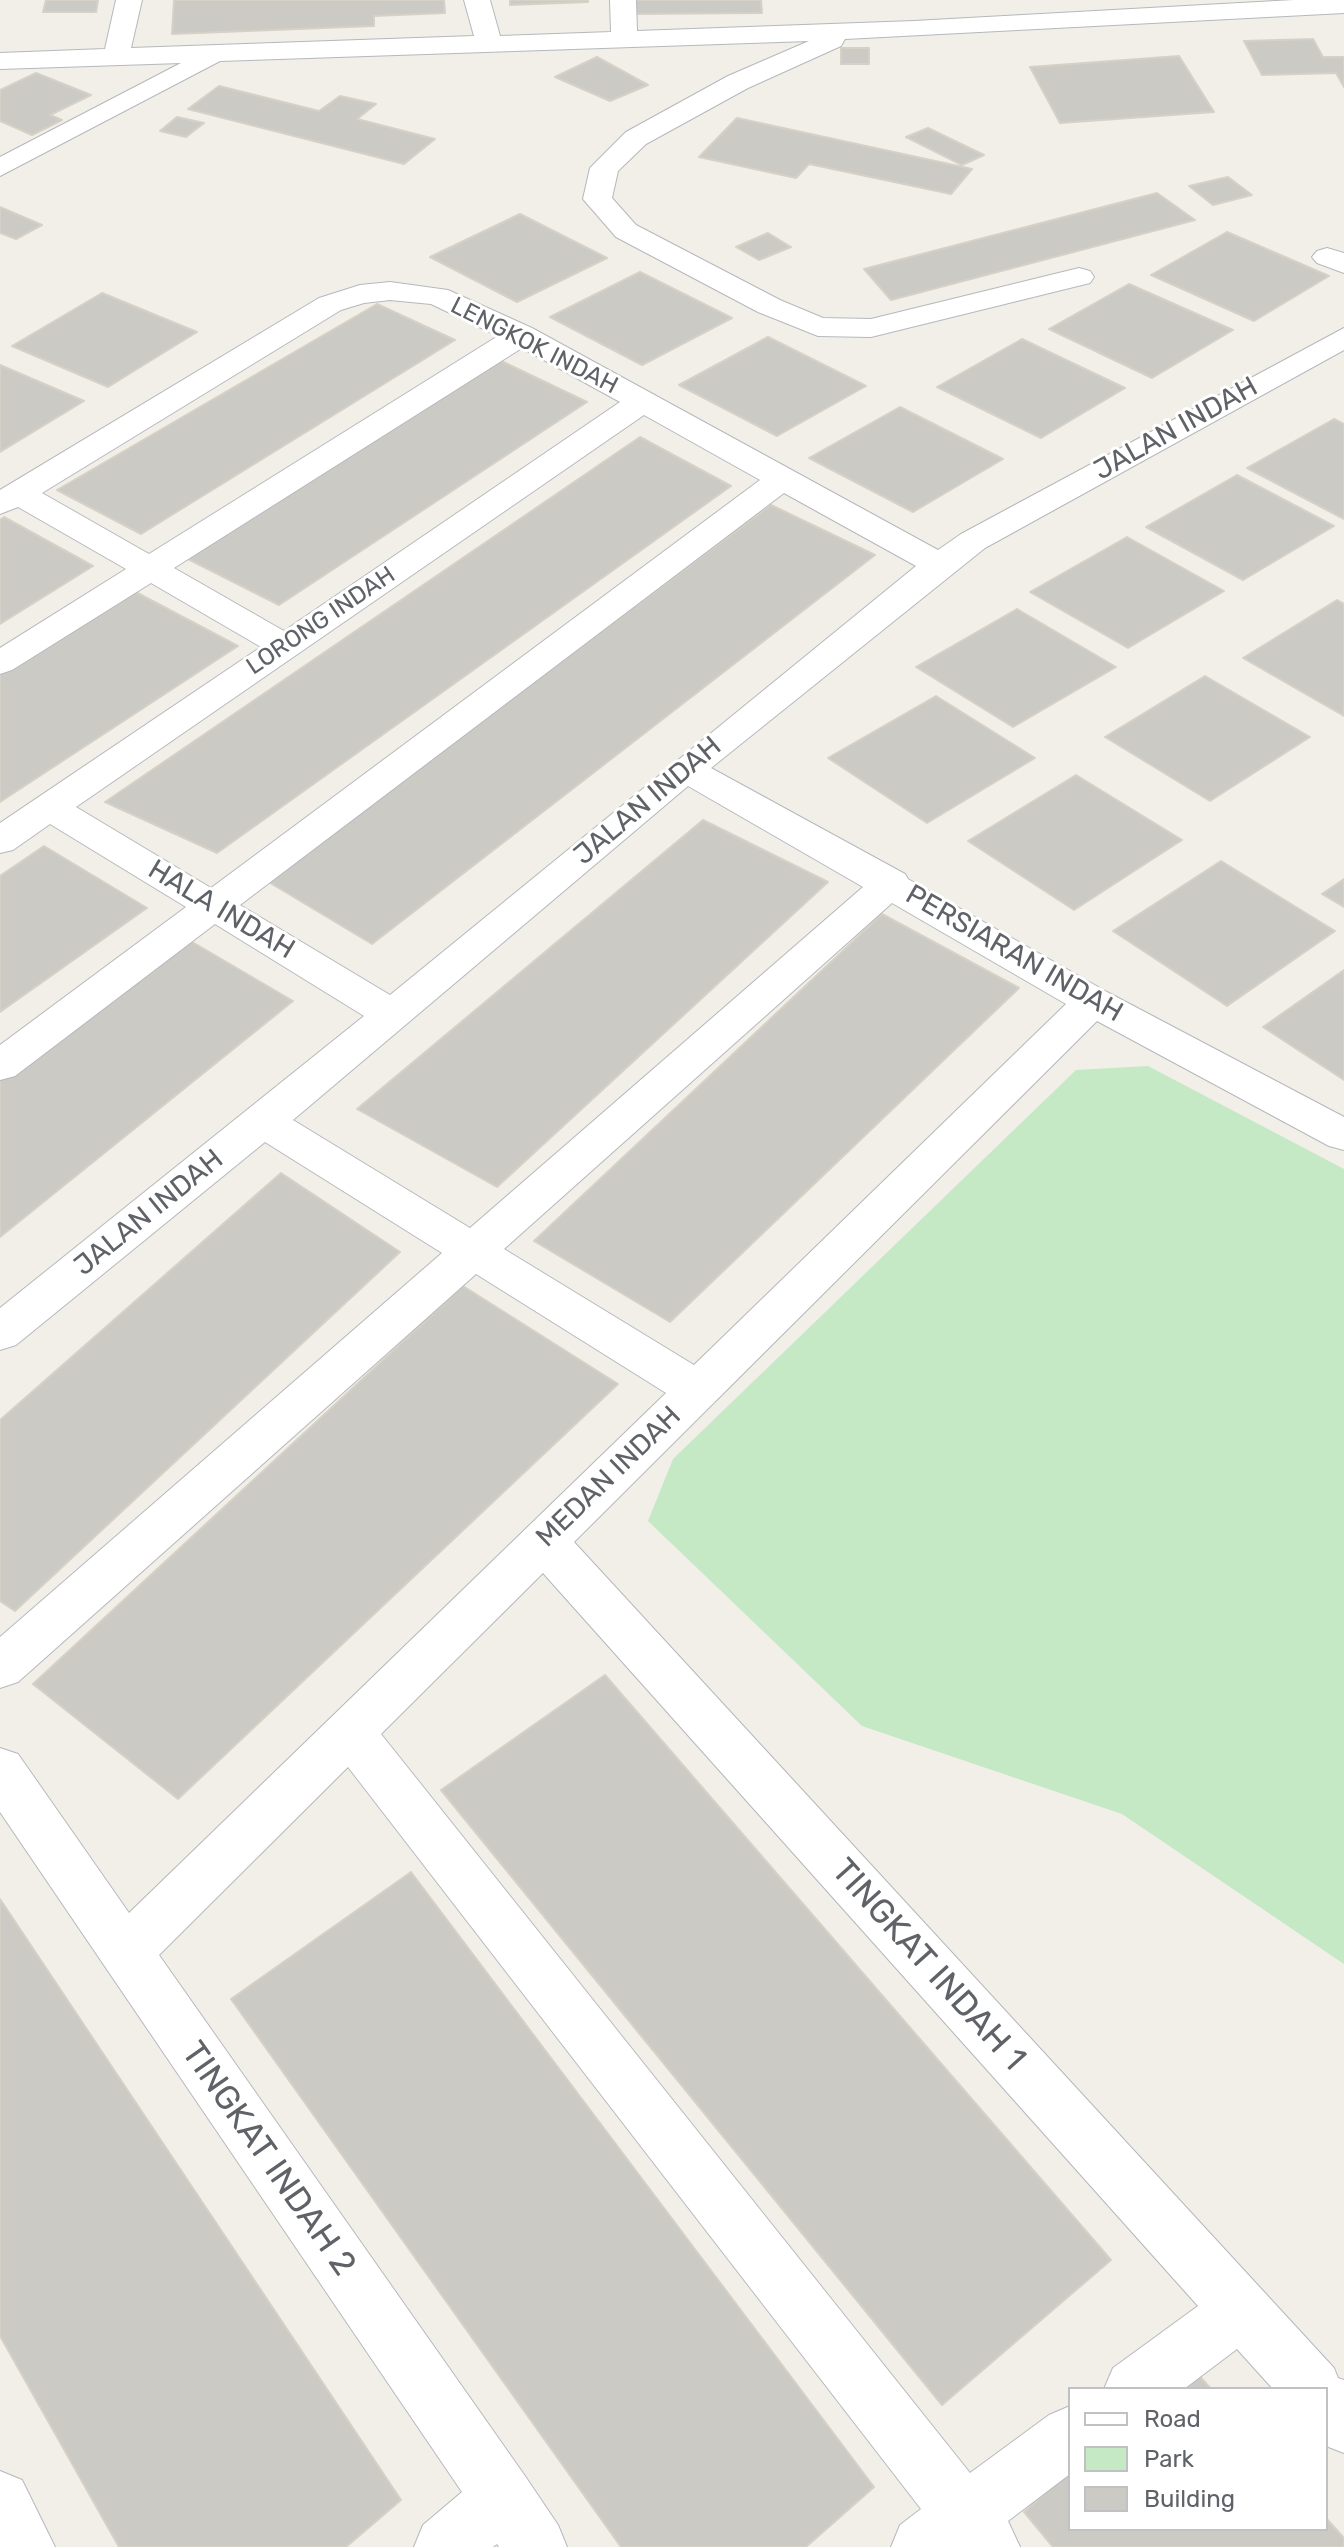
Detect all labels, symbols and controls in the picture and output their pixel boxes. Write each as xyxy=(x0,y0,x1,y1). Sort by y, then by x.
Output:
street label: LENGKOK INDAH xyxy=(446,291,622,401)
street label: JALAN INDAH xyxy=(1088,370,1264,488)
street label: LORONG INDAH xyxy=(241,561,401,681)
street label: JALAN INDAH xyxy=(568,730,728,872)
street label: HALA INDAH xyxy=(142,853,300,967)
street label: PERSIARAN INDAH xyxy=(899,878,1129,1030)
street label: JALAN INDAH xyxy=(68,1143,230,1283)
street label: MEDAN INDAH xyxy=(530,1400,688,1554)
street label: TINGKAT INDAH 1 xyxy=(822,1851,1034,2079)
street label: TINGKAT INDAH 2 xyxy=(172,2034,364,2284)
legend xyxy=(1068,2387,1328,2531)
text: Road xyxy=(1144,2405,1201,2433)
text: Park xyxy=(1144,2445,1194,2473)
text: Building xyxy=(1144,2485,1235,2513)

